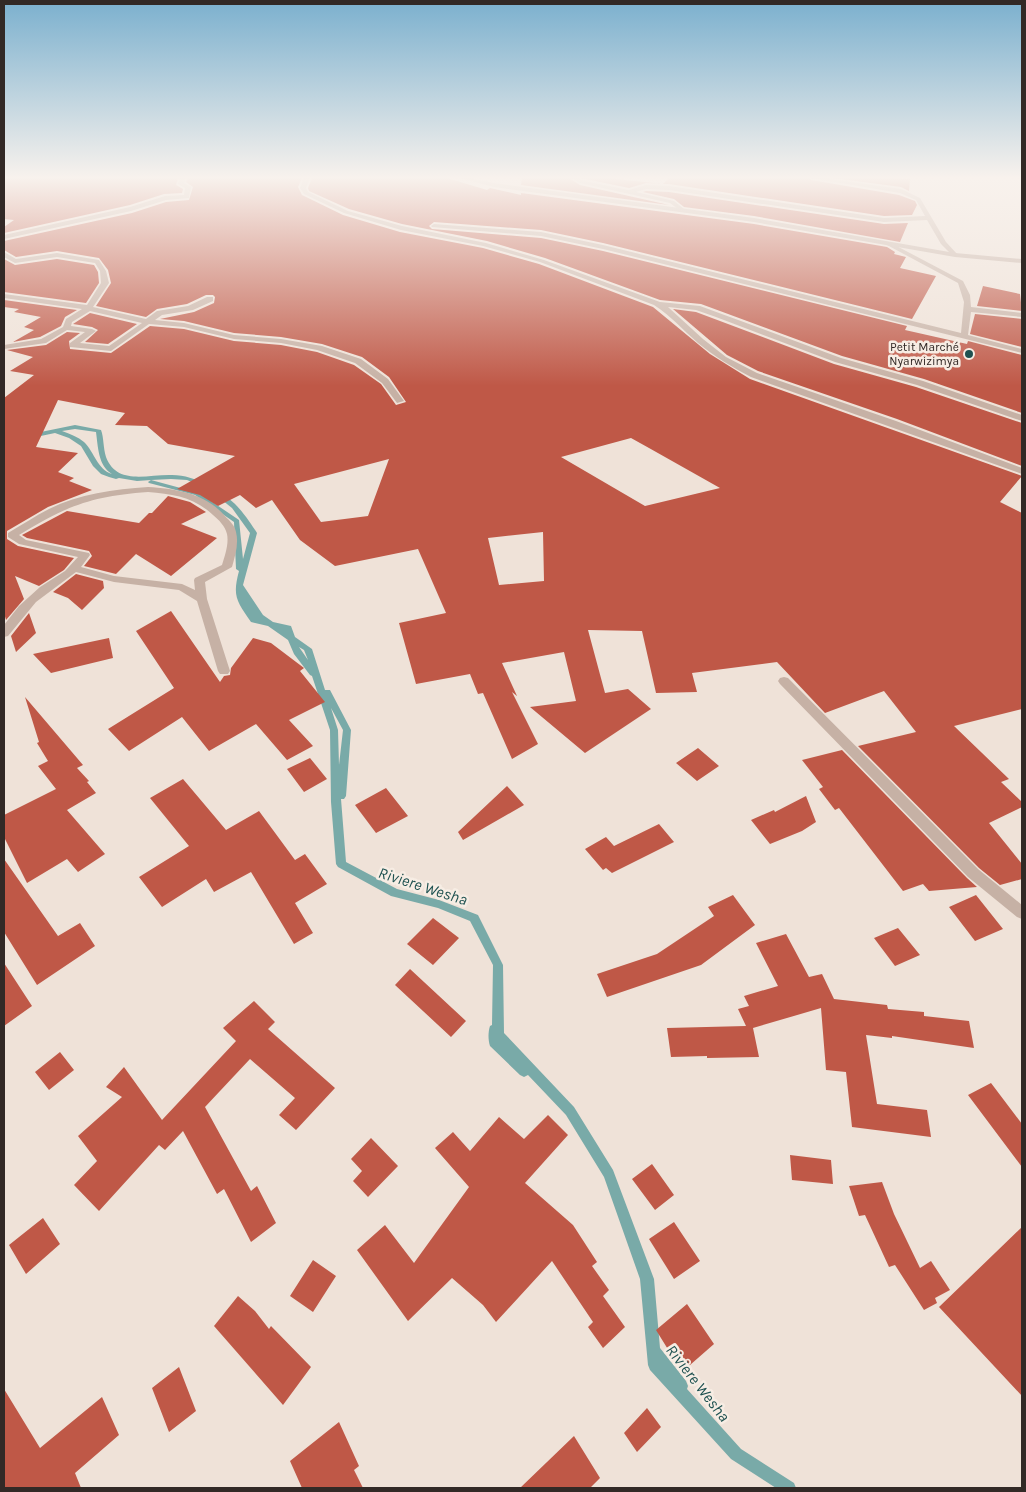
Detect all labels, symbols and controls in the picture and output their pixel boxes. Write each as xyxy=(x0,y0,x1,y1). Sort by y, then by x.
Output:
place label: Petit Marché Nyarwizimya xyxy=(889,340,959,368)
marker: Petit Marché Nyarwizimya xyxy=(963,348,975,360)
water label: Riviere Wesha xyxy=(376,863,470,909)
water label: Riviere Wesha xyxy=(662,1341,734,1425)

